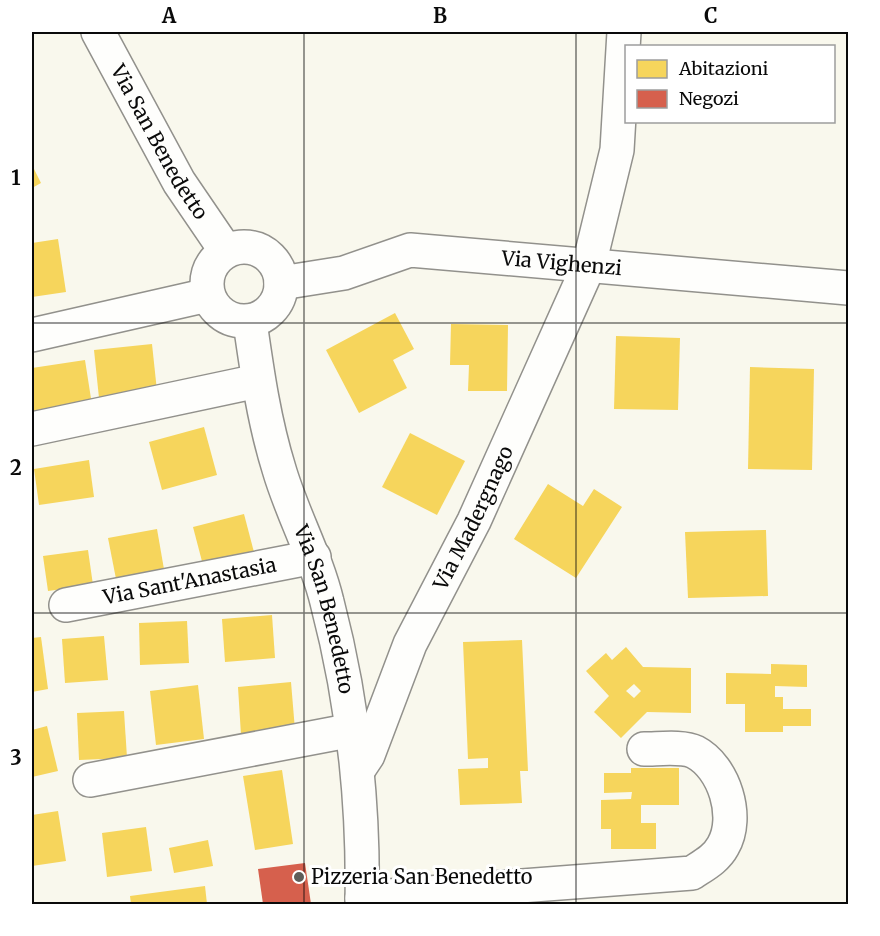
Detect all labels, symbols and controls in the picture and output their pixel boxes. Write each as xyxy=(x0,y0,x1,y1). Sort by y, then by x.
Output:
text: A xyxy=(161,3,177,28)
text: B xyxy=(433,3,447,28)
text: C xyxy=(704,3,718,28)
legend xyxy=(625,45,835,123)
text: Abitazioni xyxy=(678,57,769,80)
street label: Via San Benedetto xyxy=(105,59,214,224)
text: Negozi xyxy=(679,87,739,110)
text: 1 xyxy=(11,165,21,190)
street label: Via Vighenzi xyxy=(500,245,623,280)
street label: Via Madergnago xyxy=(427,441,518,595)
text: 2 xyxy=(10,455,22,480)
street label: Via San Benedetto xyxy=(289,520,360,696)
street label: Via Sant'Anastasia xyxy=(100,552,278,610)
text: 3 xyxy=(10,745,22,770)
place label: Pizzeria San Benedetto xyxy=(311,864,533,889)
marker: Pizzeria San Benedetto xyxy=(292,870,306,884)

